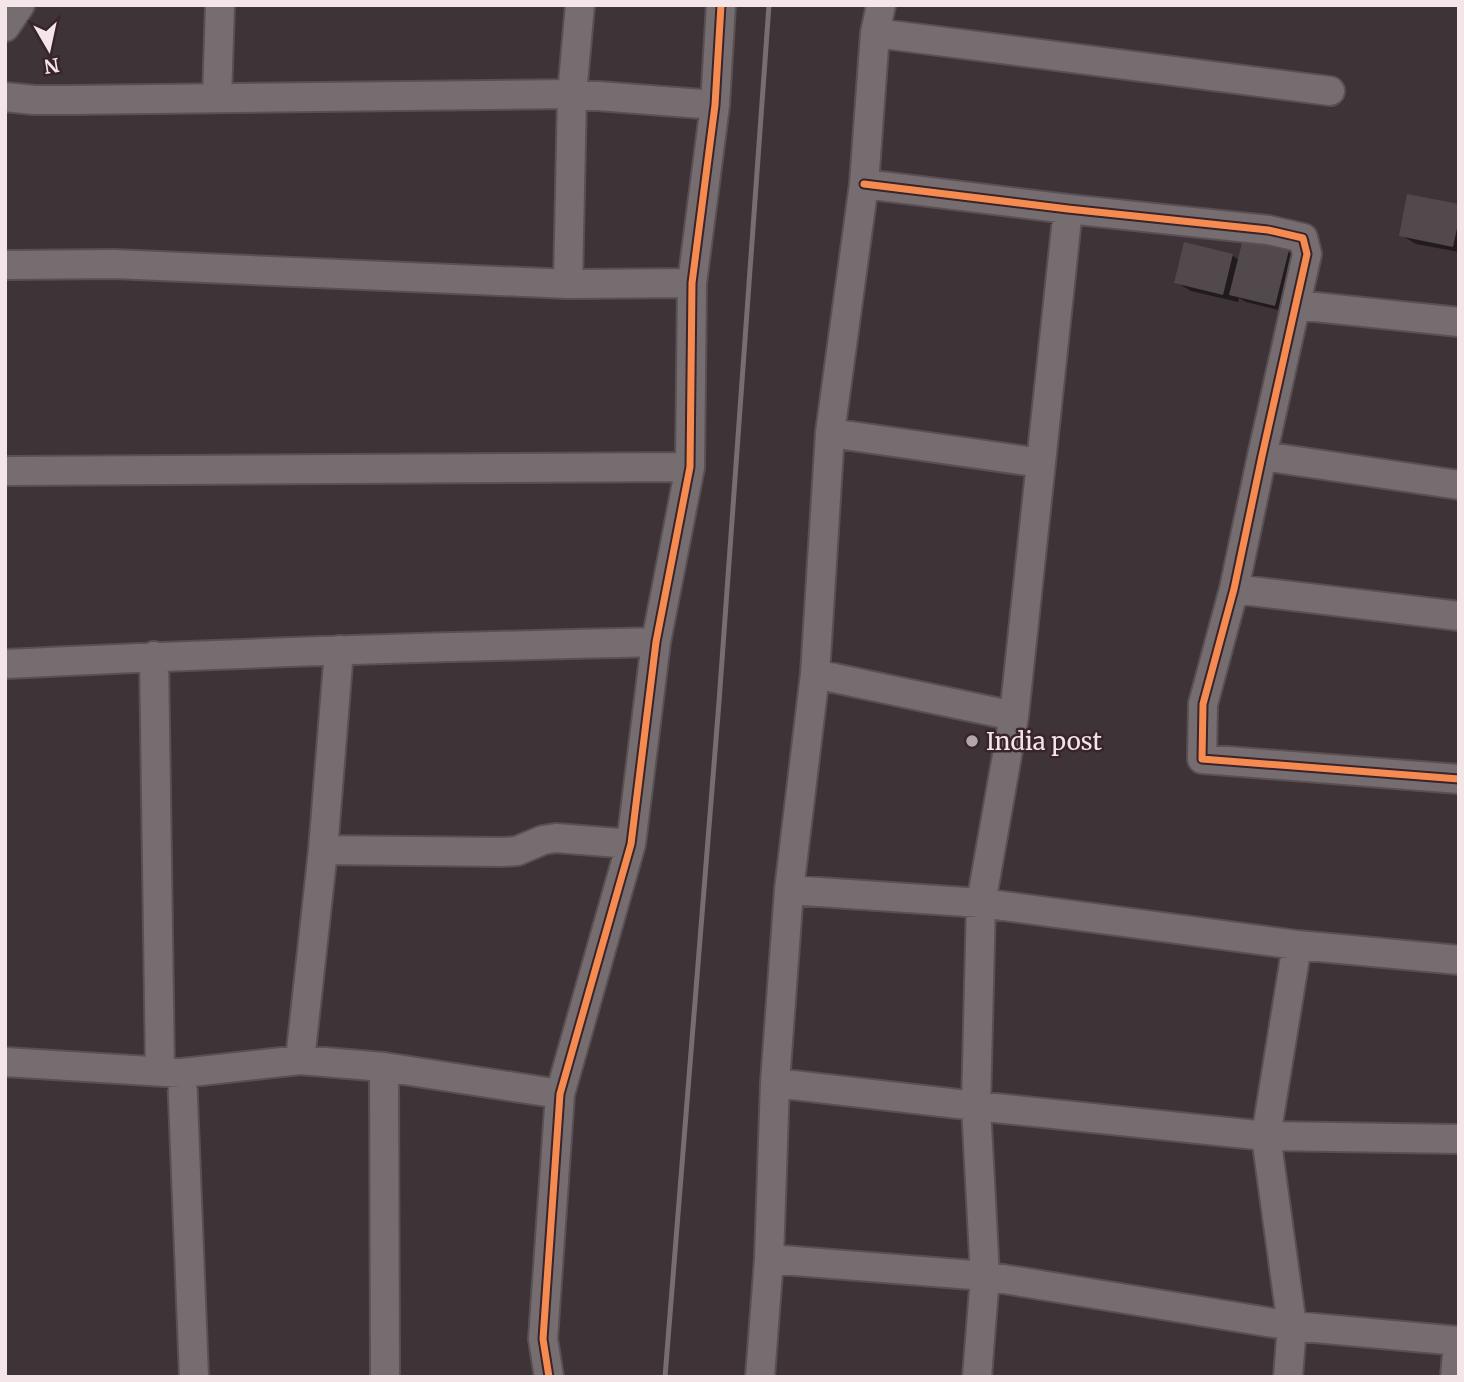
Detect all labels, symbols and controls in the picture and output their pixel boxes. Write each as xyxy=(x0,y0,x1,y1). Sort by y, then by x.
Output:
north arrow xyxy=(14,14,84,84)
text: N xyxy=(42,53,61,79)
place label: India post xyxy=(986,726,1102,757)
marker: India post xyxy=(964,733,980,749)

